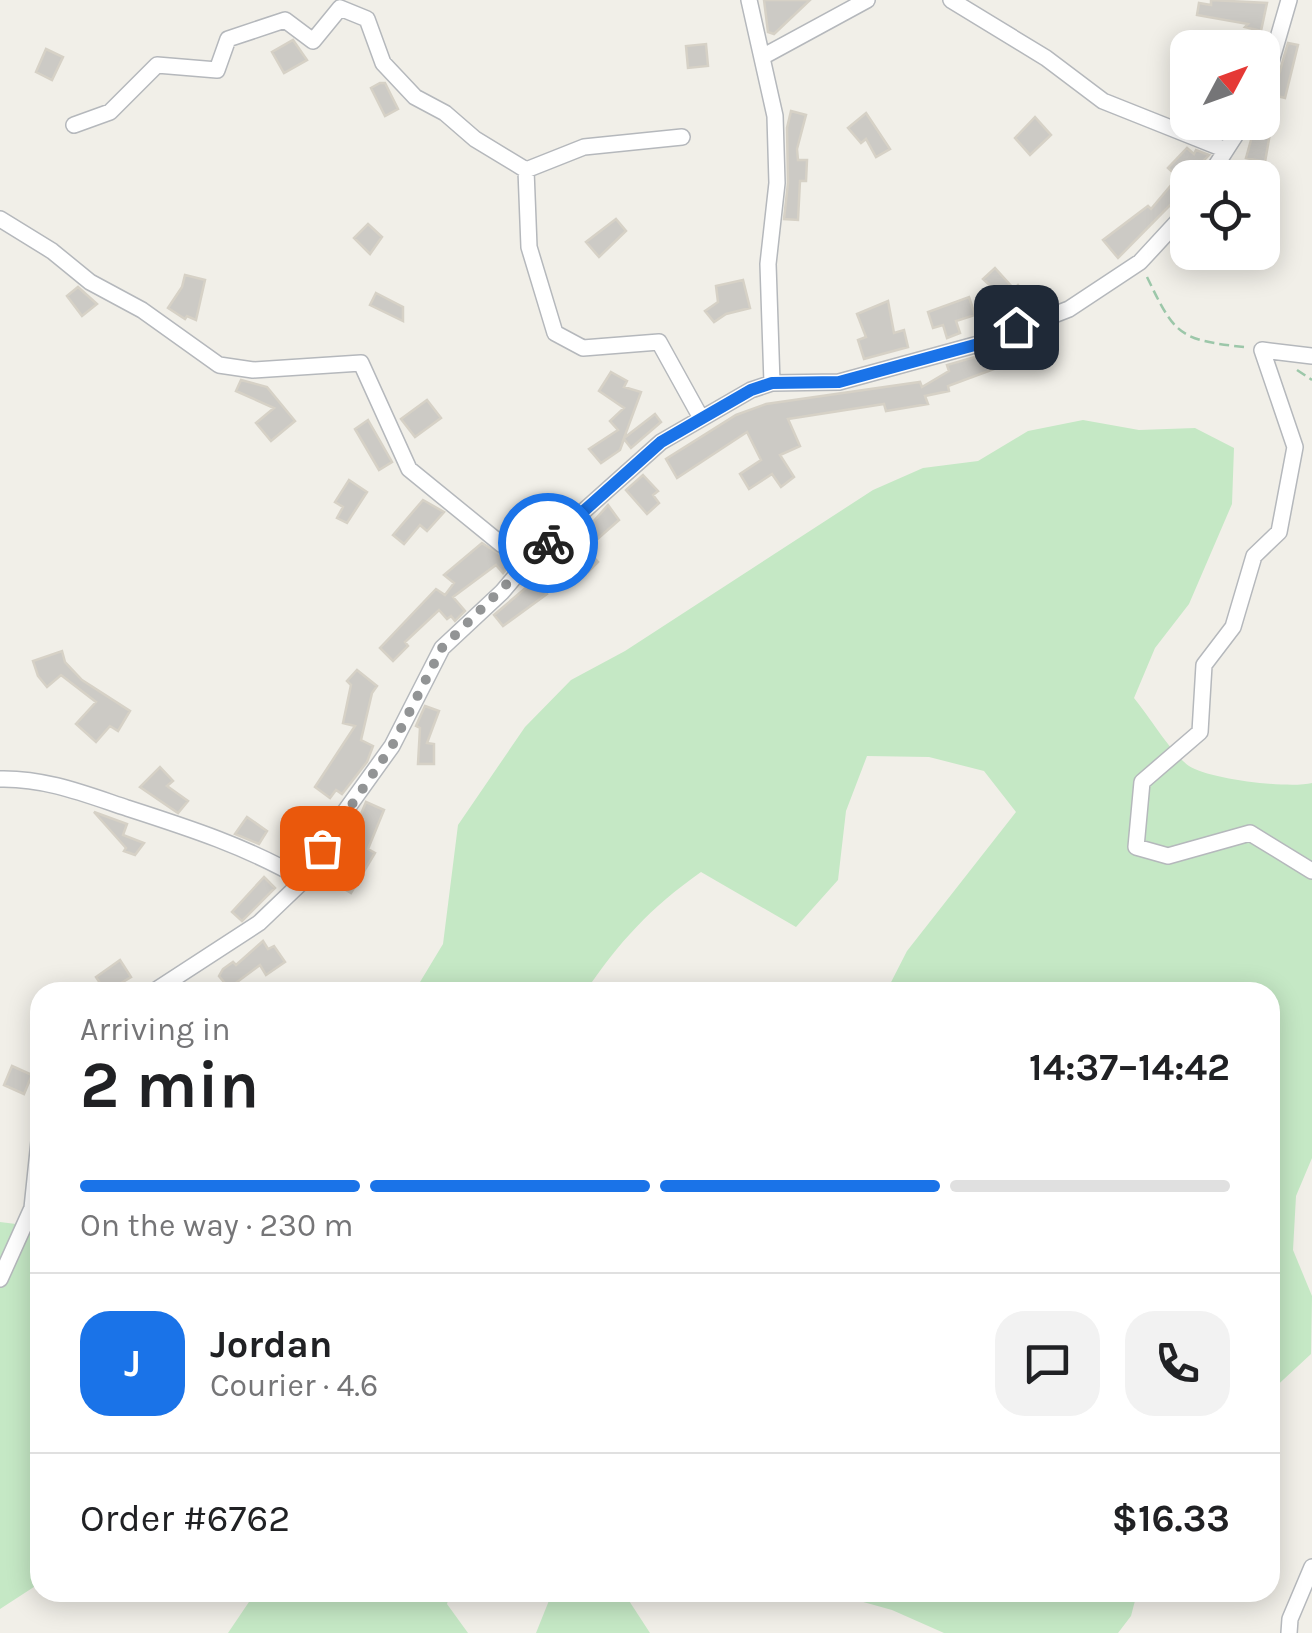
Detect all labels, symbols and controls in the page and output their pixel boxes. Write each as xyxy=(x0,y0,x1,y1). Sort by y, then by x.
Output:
north arrow xyxy=(1170,30,1280,140)
map controls xyxy=(1170,30,1280,270)
button: locate xyxy=(1170,160,1280,270)
pin xyxy=(974,285,1059,370)
icon: home xyxy=(989,300,1044,355)
courier xyxy=(498,493,598,593)
icon: bike xyxy=(521,516,576,571)
pin xyxy=(280,806,365,891)
icon: bag xyxy=(295,821,350,876)
text: Arriving in xyxy=(80,1011,231,1048)
text: 14:37–14:42 xyxy=(1029,1045,1230,1090)
text: 2 min xyxy=(80,1047,259,1123)
text: On the way · 230 m xyxy=(80,1207,354,1244)
button: chat xyxy=(995,1311,1100,1416)
button: phone xyxy=(1125,1311,1230,1416)
text: Jordan xyxy=(210,1322,333,1367)
text: J xyxy=(124,1341,141,1386)
text: Courier · 4.6 xyxy=(210,1367,378,1404)
text: Order #6762 xyxy=(80,1496,290,1541)
text: $16.33 xyxy=(1112,1496,1230,1541)

